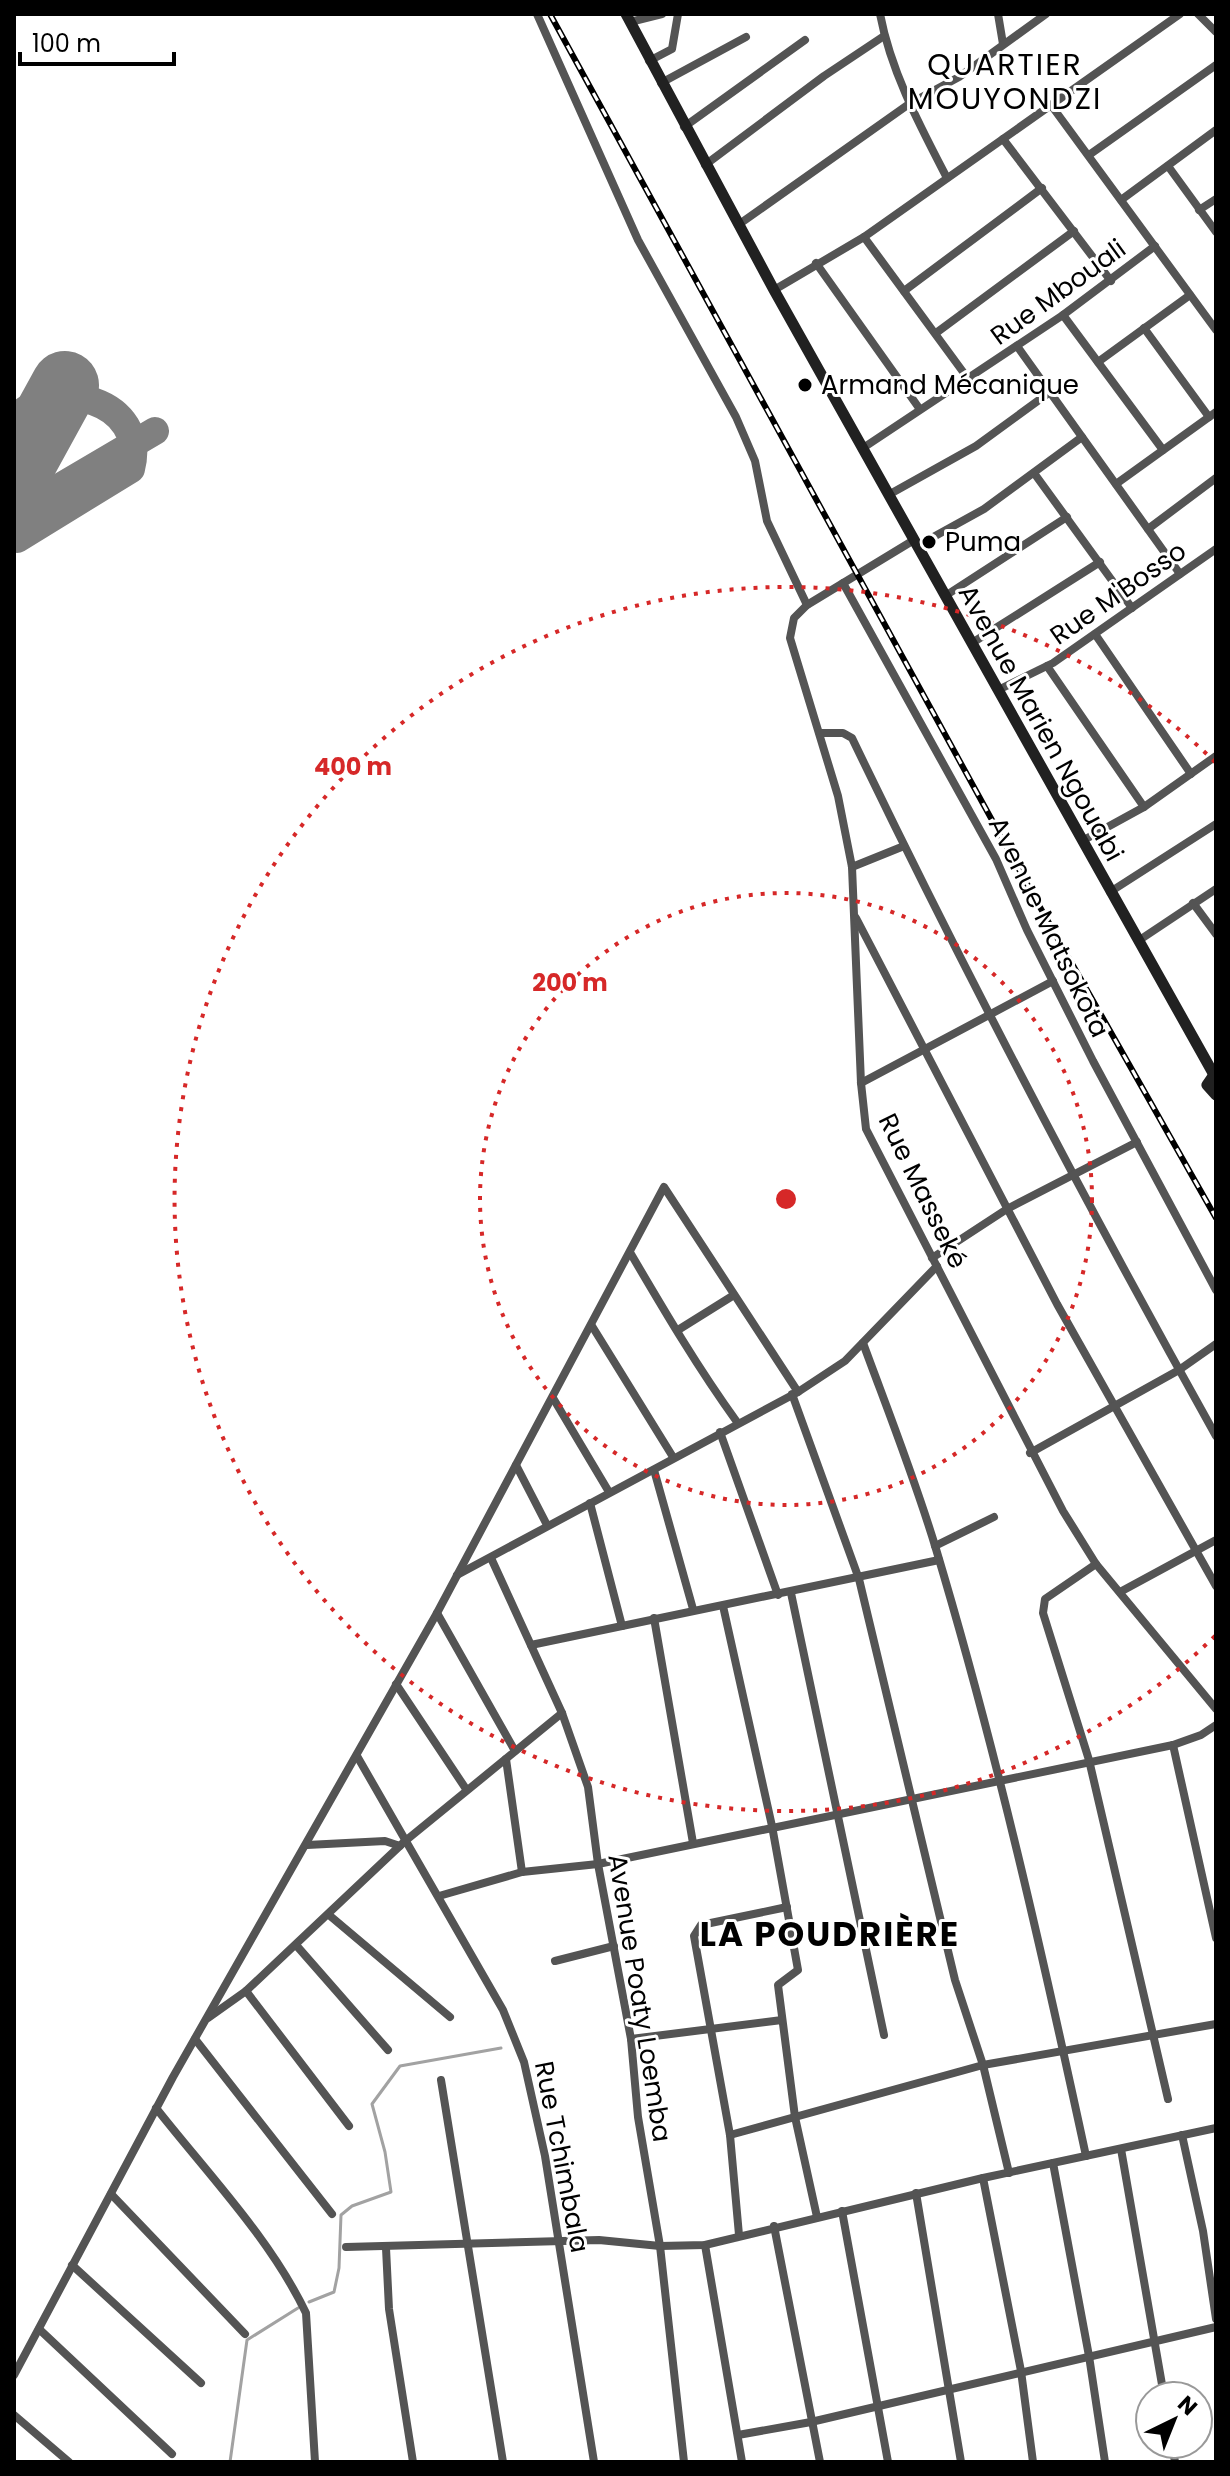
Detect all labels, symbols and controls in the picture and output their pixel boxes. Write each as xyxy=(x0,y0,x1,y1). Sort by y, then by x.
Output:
scale bar xyxy=(20,16,174,66)
text: 100 m xyxy=(32,27,101,60)
district label: QUARTIER MOUYONDZI xyxy=(908,43,1102,120)
street label: Rue Mbouali xyxy=(983,231,1133,353)
place label: Armand Mécanique xyxy=(821,367,1079,403)
marker: Armand Mécanique xyxy=(796,376,814,394)
place label: Puma xyxy=(945,524,1021,560)
marker: Puma xyxy=(920,533,938,551)
street label: Rue M'Bosso xyxy=(1043,533,1193,653)
street label: Avenue Marien Ngouabi xyxy=(950,578,1132,868)
text: 400 m xyxy=(314,750,392,783)
street label: Avenue Matsokota xyxy=(980,811,1118,1043)
text: 200 m xyxy=(532,966,608,999)
street label: Rue Masseké xyxy=(870,1107,976,1275)
centre of rings xyxy=(772,1185,800,1213)
street label: Avenue Poaty Loemba xyxy=(599,1852,681,2144)
district label: LA POUDRIÈRE xyxy=(700,1910,960,1958)
street label: Rue Tchimbala xyxy=(526,2058,598,2256)
north arrow xyxy=(1134,2380,1214,2460)
text: N xyxy=(1171,2389,1204,2423)

